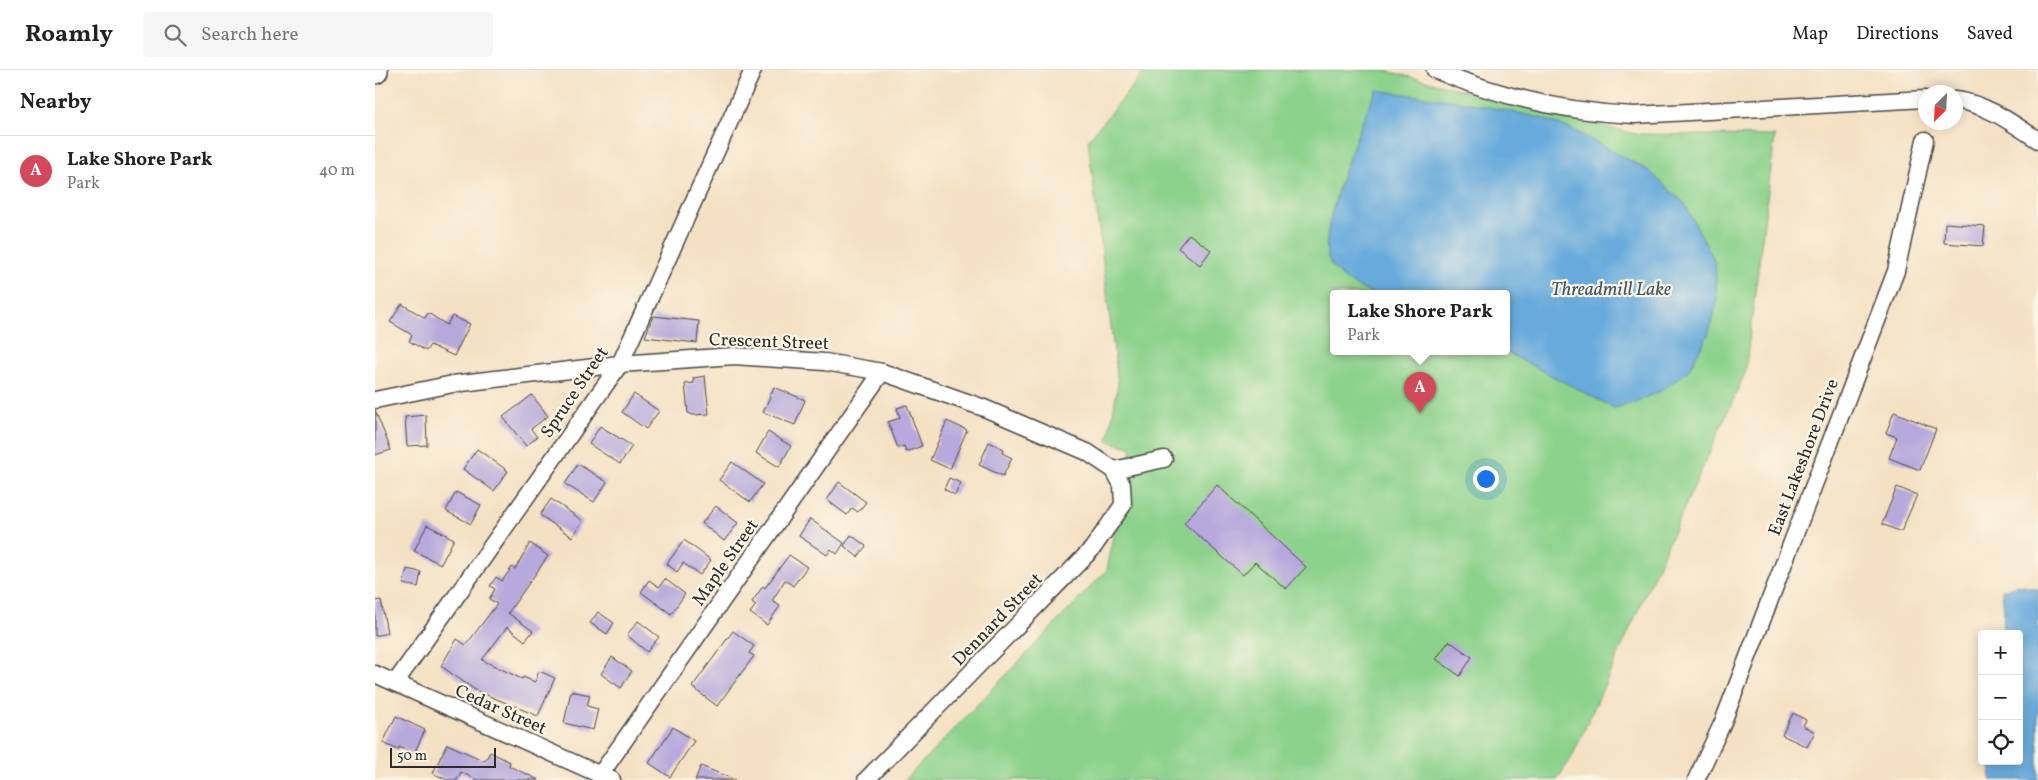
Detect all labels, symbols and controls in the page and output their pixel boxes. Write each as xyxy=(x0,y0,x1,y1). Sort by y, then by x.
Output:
search box xyxy=(143,12,493,57)
text: Roamly xyxy=(25,18,113,52)
icon: search xyxy=(161,21,189,49)
text: Search here xyxy=(201,22,298,48)
text: Map xyxy=(1792,22,1828,47)
text: Directions xyxy=(1856,22,1939,47)
text: Saved xyxy=(1967,22,2013,47)
north arrow xyxy=(1918,85,1963,130)
text: Nearby xyxy=(20,88,91,117)
text: Lake Shore Park xyxy=(67,147,213,173)
text: A xyxy=(30,160,42,182)
text: 40 m xyxy=(319,160,355,182)
text: Park xyxy=(67,173,100,195)
water label: Threadmill Lake xyxy=(1551,277,1671,303)
popup xyxy=(1330,290,1510,355)
text: Lake Shore Park xyxy=(1347,299,1493,325)
text: Park xyxy=(1347,325,1380,347)
street label: Crescent Street xyxy=(709,328,829,357)
street label: Spruce Street xyxy=(535,342,615,443)
pin: A xyxy=(1404,372,1436,413)
street label: East Lakeshore Drive xyxy=(1763,375,1846,540)
your location xyxy=(1473,466,1499,492)
street label: Maple Street xyxy=(687,515,765,611)
street label: Dennard Street xyxy=(947,568,1049,672)
map controls xyxy=(1978,630,2023,765)
button: + xyxy=(1978,630,2023,675)
button: − xyxy=(1978,675,2023,720)
street label: Cedar Street xyxy=(451,679,550,742)
button: locate xyxy=(1978,720,2023,765)
scale bar xyxy=(390,745,496,768)
text: 50 m xyxy=(397,747,427,766)

